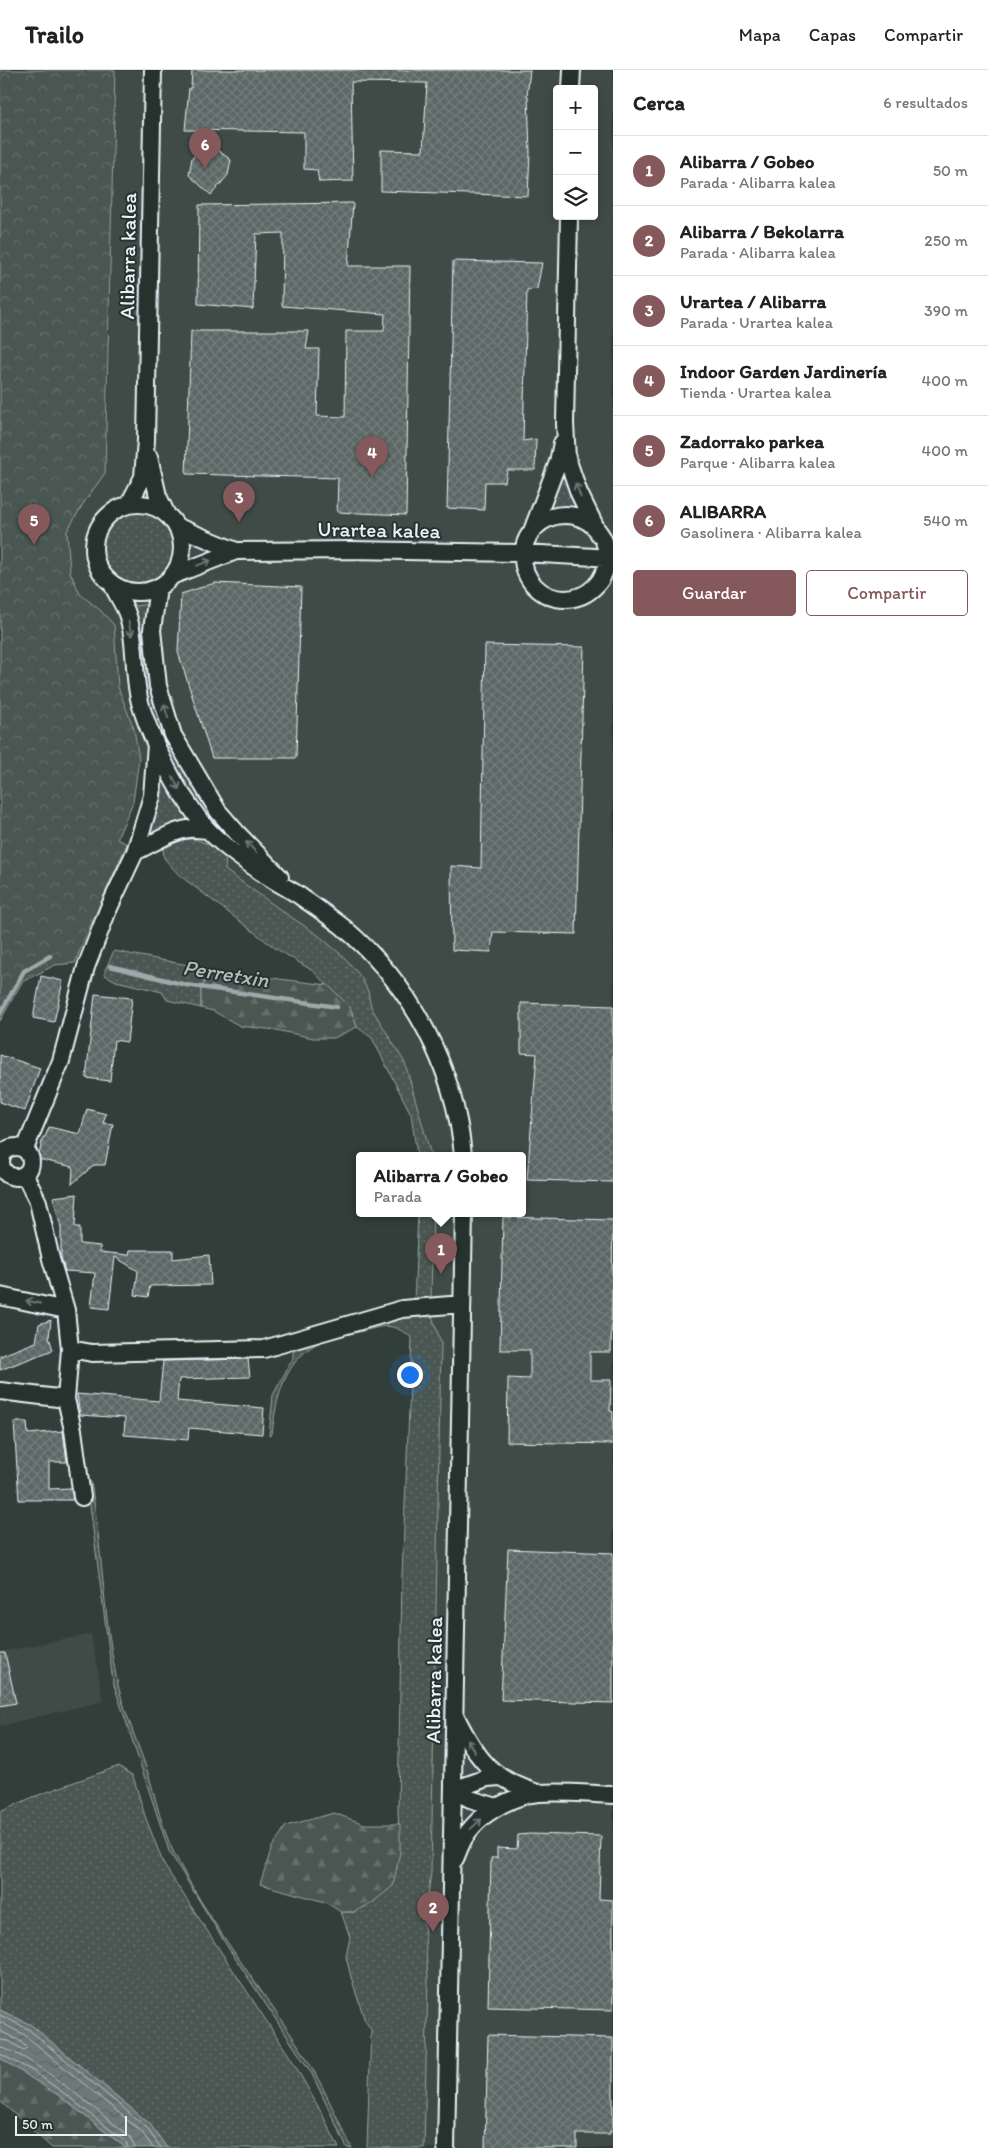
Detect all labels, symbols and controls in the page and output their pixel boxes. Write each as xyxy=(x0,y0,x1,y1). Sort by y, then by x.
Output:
text: Trailo xyxy=(25,20,84,49)
text: Mapa xyxy=(739,24,781,46)
text: Capas xyxy=(809,24,856,46)
text: Compartir xyxy=(884,24,963,46)
map controls xyxy=(553,85,598,220)
button: + xyxy=(553,85,598,130)
text: Cerca xyxy=(633,90,685,115)
text: 6 resultados xyxy=(883,93,968,112)
pin: 6 xyxy=(189,128,221,169)
button: − xyxy=(553,130,598,175)
text: Alibarra / Gobeo xyxy=(680,150,815,173)
text: 1 xyxy=(645,161,653,180)
text: 50 m xyxy=(933,161,968,180)
text: Parada · Alibarra kalea xyxy=(680,173,836,192)
button: layers xyxy=(553,175,598,220)
street label: Alibarra kalea xyxy=(114,192,141,320)
text: Alibarra / Bekolarra xyxy=(680,220,844,243)
text: 2 xyxy=(645,231,653,250)
text: 250 m xyxy=(924,231,968,250)
text: Parada · Alibarra kalea xyxy=(680,243,836,262)
text: Urartea / Alibarra xyxy=(680,290,826,313)
text: 3 xyxy=(645,301,653,320)
text: 390 m xyxy=(924,301,968,320)
text: Parada · Urartea kalea xyxy=(680,313,833,332)
text: Indoor Garden Jardinería xyxy=(680,360,887,383)
text: 4 xyxy=(644,371,654,390)
text: 400 m xyxy=(922,371,968,390)
text: Tienda · Urartea kalea xyxy=(680,383,832,402)
text: Zadorrako parkea xyxy=(680,430,824,453)
pin: 4 xyxy=(356,436,388,477)
text: 5 xyxy=(645,441,653,460)
text: 400 m xyxy=(922,441,968,460)
text: Parque · Alibarra kalea xyxy=(680,453,836,472)
pin: 3 xyxy=(223,481,255,522)
one-way arrow xyxy=(573,483,582,498)
text: ALIBARRA xyxy=(680,500,766,523)
pin: 5 xyxy=(18,504,50,545)
text: 6 xyxy=(645,511,653,530)
text: 540 m xyxy=(923,511,968,530)
street label: Urartea kalea xyxy=(317,516,441,543)
text: Gasolinera · Alibarra kalea xyxy=(680,523,862,542)
one-way arrow xyxy=(196,558,212,567)
button: Guardar xyxy=(633,570,796,616)
button: Compartir xyxy=(806,570,968,616)
one-way arrow xyxy=(125,621,135,637)
one-way arrow xyxy=(160,703,170,719)
one-way arrow xyxy=(172,775,181,790)
one-way arrow xyxy=(245,841,257,854)
water label: Perretxin xyxy=(181,953,271,994)
popup xyxy=(356,1152,526,1217)
text: Alibarra / Gobeo xyxy=(374,1164,508,1187)
text: Parada xyxy=(374,1187,422,1206)
pin: 1 xyxy=(425,1233,457,1274)
one-way arrow xyxy=(26,1297,42,1307)
your location xyxy=(397,1362,423,1388)
street label: Alibarra kalea xyxy=(420,1616,447,1744)
one-way arrow xyxy=(466,1739,476,1753)
one-way arrow xyxy=(470,1818,482,1830)
pin: 2 xyxy=(417,1891,449,1932)
scale bar xyxy=(15,2113,128,2136)
text: 50 m xyxy=(22,2116,53,2133)

